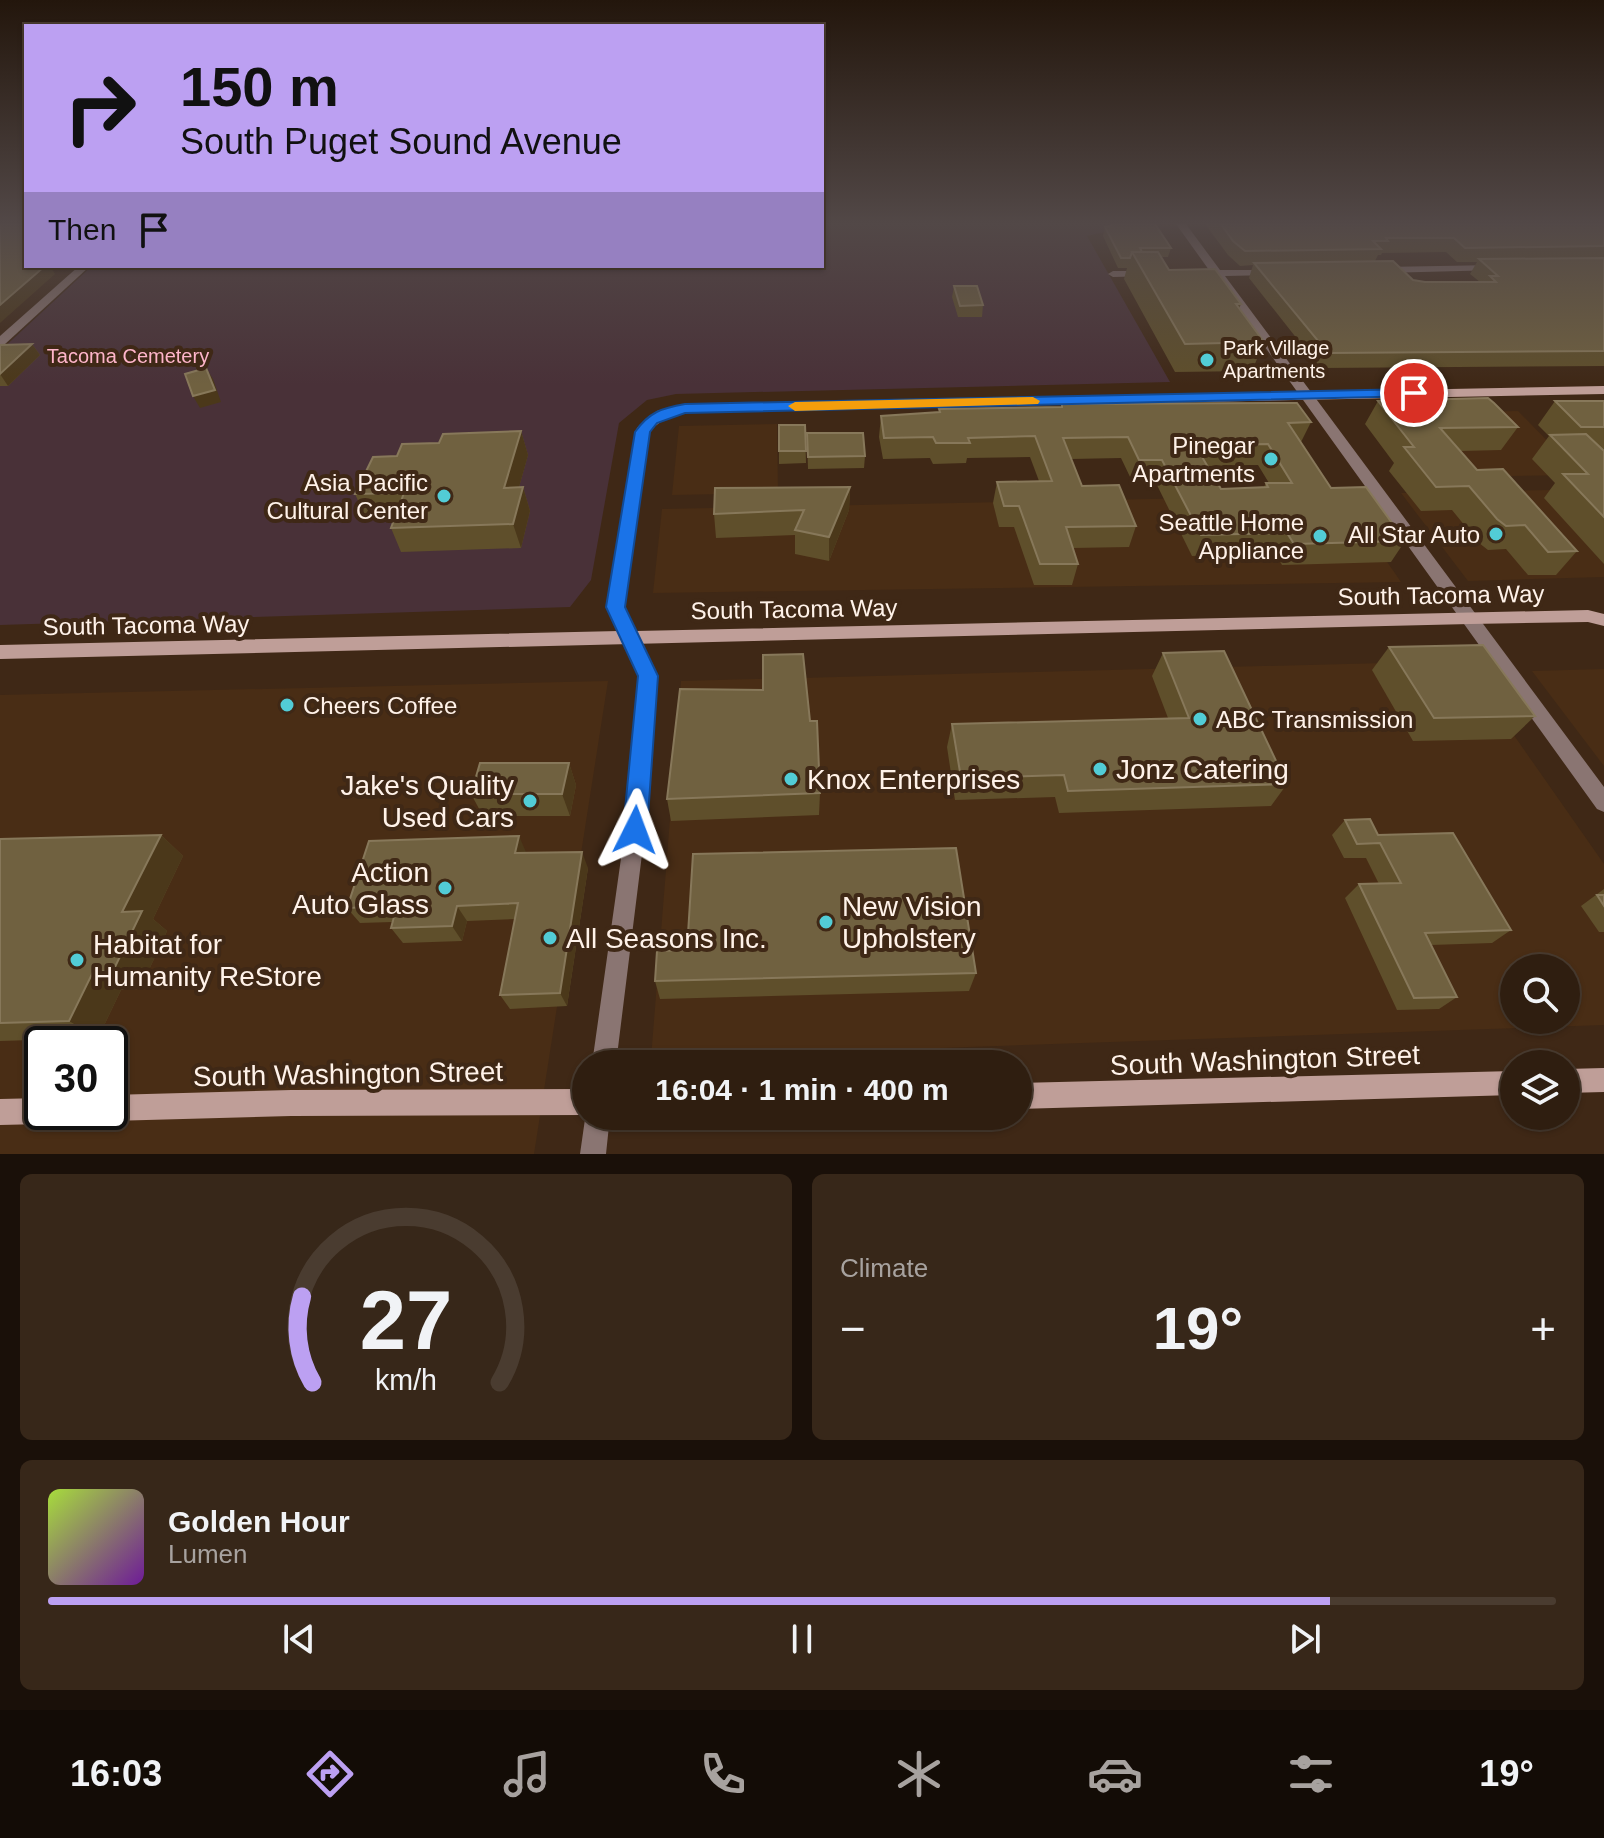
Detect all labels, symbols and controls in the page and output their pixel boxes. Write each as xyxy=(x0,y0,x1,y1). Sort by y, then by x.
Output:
text: 150 m xyxy=(180,55,339,118)
icon: right xyxy=(48,56,152,160)
text: South Puget Sound Avenue xyxy=(180,121,622,162)
icon: arrive xyxy=(132,208,176,252)
text: Then xyxy=(48,213,116,246)
place label: Park Village Apartments xyxy=(1223,337,1329,382)
park label: Tacoma Cemetery xyxy=(47,345,209,367)
marker: Park Village Apartments xyxy=(1198,351,1216,369)
pin xyxy=(1380,359,1448,427)
icon: arrive xyxy=(1392,371,1436,415)
place label: Pinegar Apartments xyxy=(1132,432,1255,487)
marker: Pinegar Apartments xyxy=(1262,450,1280,468)
place label: Asia Pacific Cultural Center xyxy=(267,469,428,524)
marker: Asia Pacific Cultural Center xyxy=(435,487,453,505)
place label: Seattle Home Appliance xyxy=(1159,509,1304,564)
place label: All Star Auto xyxy=(1348,521,1480,548)
marker: All Star Auto xyxy=(1487,525,1505,543)
marker: Seattle Home Appliance xyxy=(1311,527,1329,545)
street label: South Tacoma Way xyxy=(1337,580,1545,610)
street label: South Tacoma Way xyxy=(690,594,898,624)
street label: South Tacoma Way xyxy=(42,610,250,640)
place label: Cheers Coffee xyxy=(303,692,457,719)
marker: Cheers Coffee xyxy=(278,696,296,714)
place label: ABC Transmission xyxy=(1216,706,1413,733)
marker: ABC Transmission xyxy=(1191,710,1209,728)
place label: Jonz Catering xyxy=(1116,754,1289,785)
marker: Jonz Catering xyxy=(1091,760,1109,778)
place label: Knox Enterprises xyxy=(807,764,1020,795)
place label: Jake's Quality Used Cars xyxy=(341,770,514,833)
marker: Knox Enterprises xyxy=(782,770,800,788)
position arrow xyxy=(593,788,677,872)
marker: Jake's Quality Used Cars xyxy=(521,792,539,810)
place label: Action Auto Glass xyxy=(292,857,429,920)
marker: Action Auto Glass xyxy=(436,879,454,897)
place label: New Vision Upholstery xyxy=(842,891,982,954)
marker: New Vision Upholstery xyxy=(817,913,835,931)
place label: All Seasons Inc. xyxy=(566,923,767,954)
place label: Habitat for Humanity ReStore xyxy=(93,929,322,992)
marker: All Seasons Inc. xyxy=(541,929,559,947)
marker: Habitat for Humanity ReStore xyxy=(68,951,86,969)
map controls xyxy=(1500,954,1580,1130)
button: search xyxy=(1500,954,1580,1034)
speed limit sign: 30 xyxy=(24,1026,128,1130)
street label: South Washington Street xyxy=(1109,1039,1421,1081)
button: layers xyxy=(1500,1050,1580,1130)
street label: South Washington Street xyxy=(193,1056,504,1092)
text: 16:04 · 1 min · 400 m xyxy=(655,1073,949,1106)
text: Climate xyxy=(840,1253,928,1283)
text: 27 xyxy=(360,1274,452,1367)
text: 19° xyxy=(1153,1295,1243,1362)
text: − xyxy=(840,1304,866,1353)
text: + xyxy=(1530,1304,1556,1353)
text: km/h xyxy=(375,1364,437,1396)
text: Golden Hour xyxy=(168,1505,350,1538)
text: Lumen xyxy=(168,1539,248,1569)
icon: previous xyxy=(277,1617,321,1661)
icon: pause xyxy=(780,1617,824,1661)
icon: next xyxy=(1283,1617,1327,1661)
icon: directions xyxy=(302,1746,358,1802)
icon: music xyxy=(499,1746,555,1802)
icon: phone xyxy=(695,1746,751,1802)
icon: climate xyxy=(891,1746,947,1802)
icon: car xyxy=(1087,1746,1143,1802)
icon: filters xyxy=(1283,1746,1339,1802)
text: 16:03 xyxy=(70,1753,162,1794)
text: 19° xyxy=(1479,1753,1534,1794)

